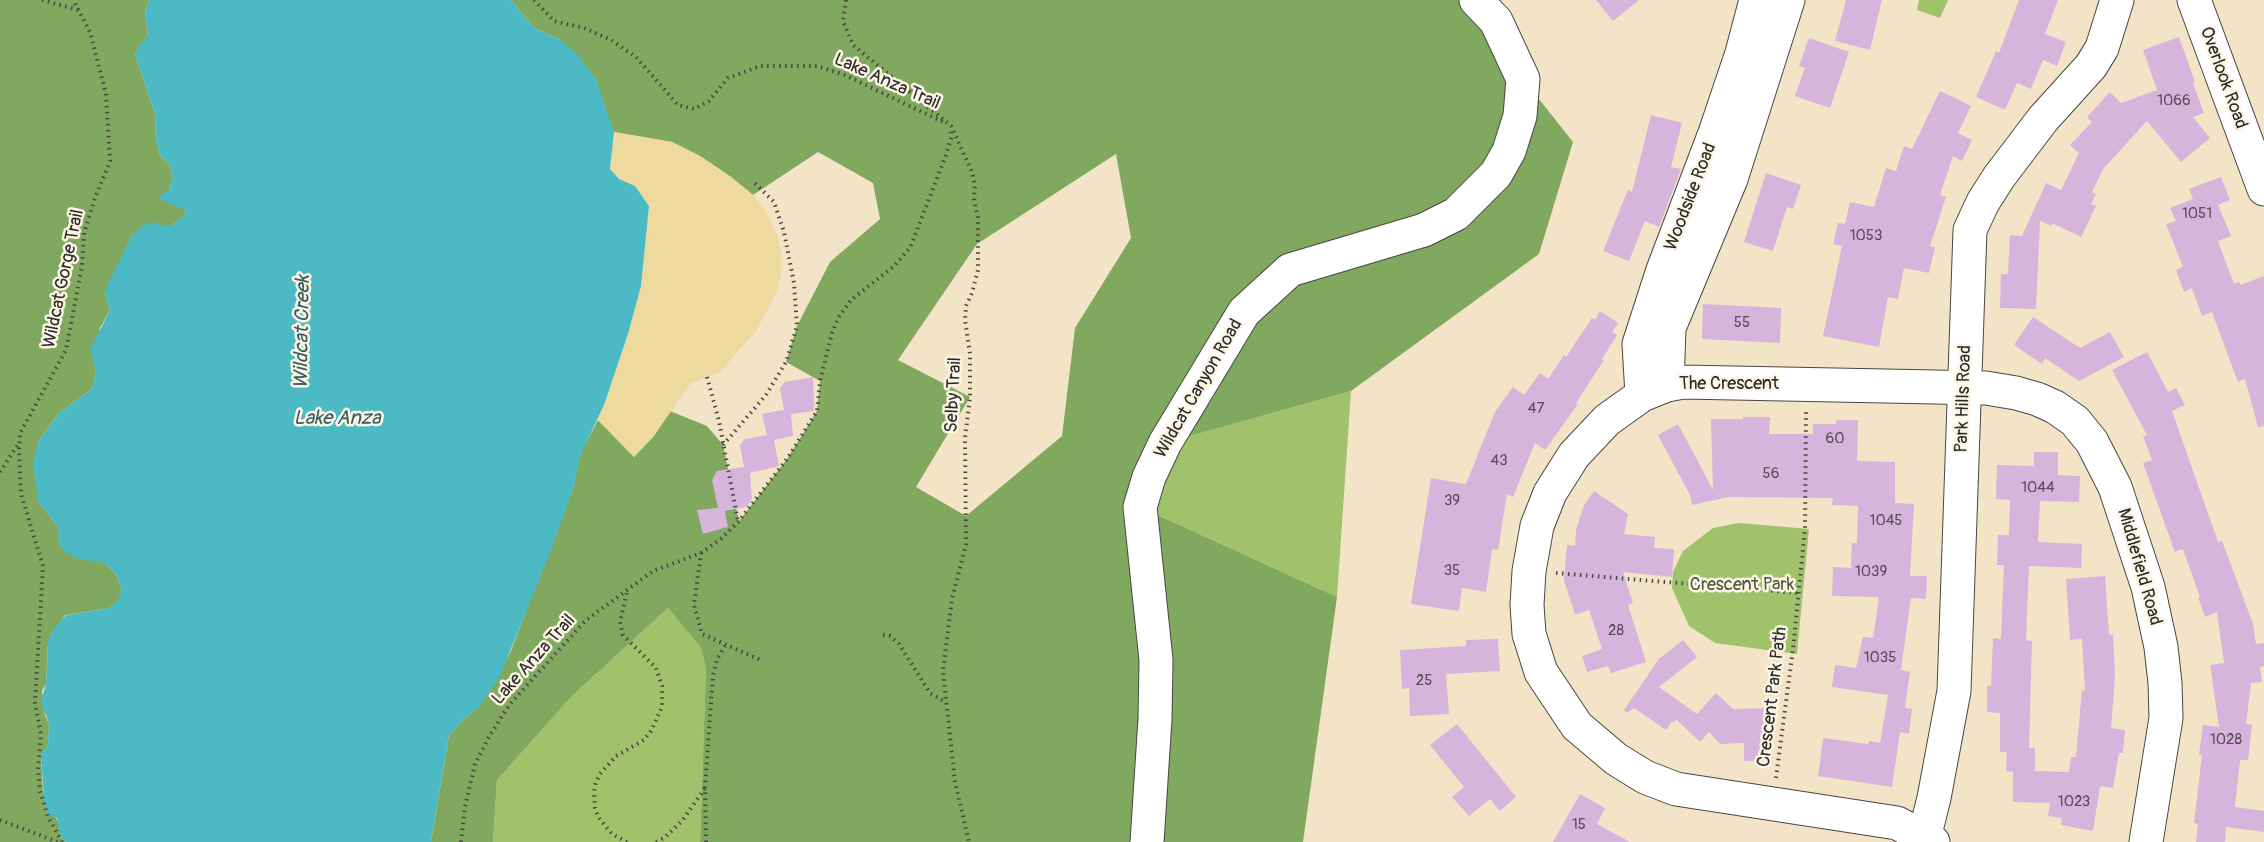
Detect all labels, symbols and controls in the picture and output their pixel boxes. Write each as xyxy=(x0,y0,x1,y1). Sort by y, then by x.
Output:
street label: Overlook Road xyxy=(2195,24,2251,132)
street label: Lake Anza Trail xyxy=(831,49,943,115)
house number: 1066 xyxy=(2157,92,2191,110)
street label: Woodside Road xyxy=(1661,140,1721,254)
house number: 1051 xyxy=(2182,205,2212,223)
street label: Wildcat Gorge Trail xyxy=(39,208,89,350)
house number: 1053 xyxy=(1850,227,1882,245)
water label: Wildcat Creek xyxy=(290,275,316,389)
house number: 55 xyxy=(1734,314,1750,332)
street label: Wildcat Canyon Road xyxy=(1150,316,1248,462)
street label: Park Hills Road xyxy=(1951,345,1977,453)
street label: Selby Trail xyxy=(941,357,967,433)
street label: The Crescent xyxy=(1679,373,1779,395)
house number: 47 xyxy=(1528,400,1544,418)
water label: Lake Anza xyxy=(293,407,381,431)
house number: 60 xyxy=(1826,430,1844,448)
house number: 43 xyxy=(1490,452,1508,470)
house number: 56 xyxy=(1763,465,1779,483)
house number: 1044 xyxy=(2021,479,2055,497)
house number: 39 xyxy=(1444,492,1460,510)
street label: Middlefield Road xyxy=(2112,506,2166,628)
house number: 1045 xyxy=(1870,512,1902,530)
house number: 35 xyxy=(1444,562,1460,580)
house number: 1039 xyxy=(1855,563,1887,581)
park label: Crescent Park xyxy=(1690,574,1794,596)
street label: Lake Anza Trail xyxy=(488,610,580,710)
house number: 28 xyxy=(1608,622,1624,640)
street label: Crescent Park Path xyxy=(1754,626,1792,768)
house number: 1035 xyxy=(1864,649,1896,667)
house number: 25 xyxy=(1416,672,1432,690)
house number: 1028 xyxy=(2210,731,2242,749)
house number: 1023 xyxy=(2058,793,2090,811)
house number: 15 xyxy=(1572,816,1586,834)

